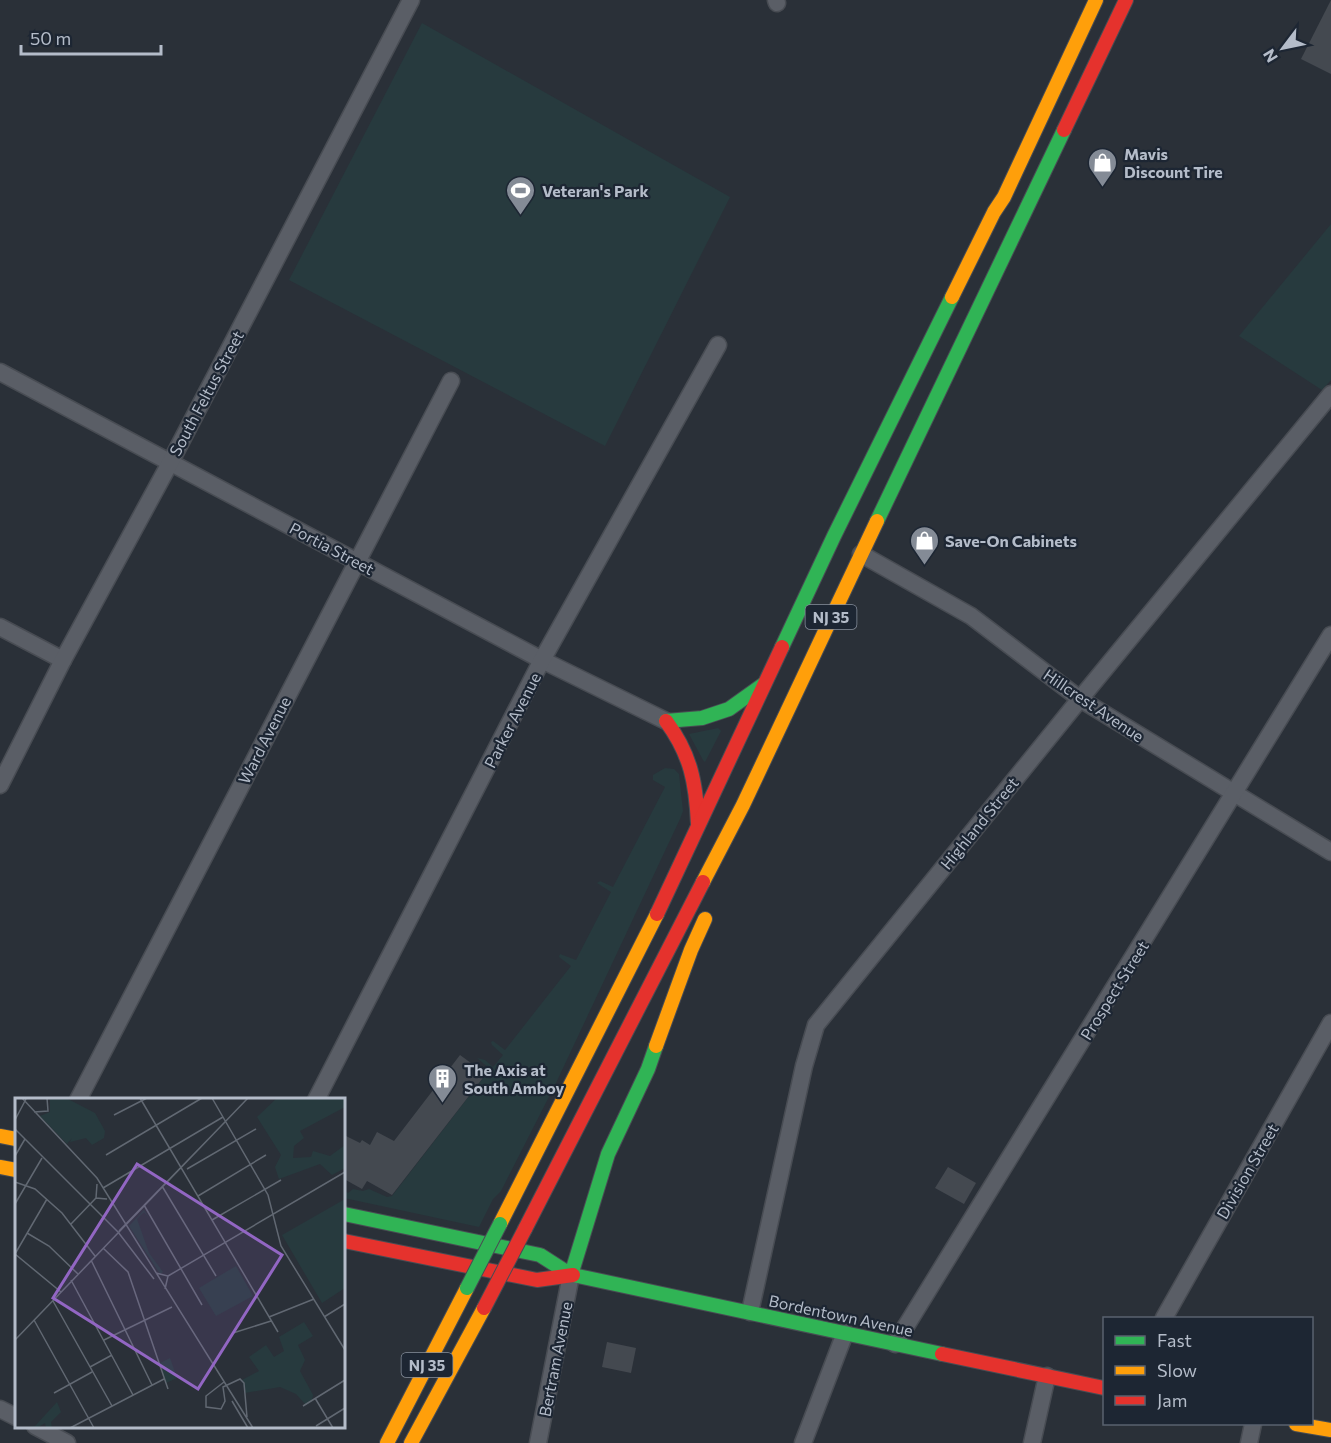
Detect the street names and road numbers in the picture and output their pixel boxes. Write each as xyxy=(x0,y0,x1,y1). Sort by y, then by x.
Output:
street label: South Feltus Street xyxy=(165,327,247,459)
street label: Portia Street xyxy=(286,518,378,578)
road number: NJ 35 xyxy=(806,605,856,629)
street label: Hillcrest Avenue xyxy=(1040,664,1148,746)
street label: Parker Avenue xyxy=(480,669,544,771)
street label: Ward Avenue xyxy=(234,693,294,787)
street label: Highland Street xyxy=(936,773,1022,873)
street label: Prospect Street xyxy=(1076,936,1152,1043)
street label: Division Street xyxy=(1212,1120,1282,1222)
street label: Bordentown Avenue xyxy=(767,1290,915,1340)
street label: Bertram Avenue xyxy=(535,1300,575,1418)
road number: NJ 35 xyxy=(402,1353,452,1377)

